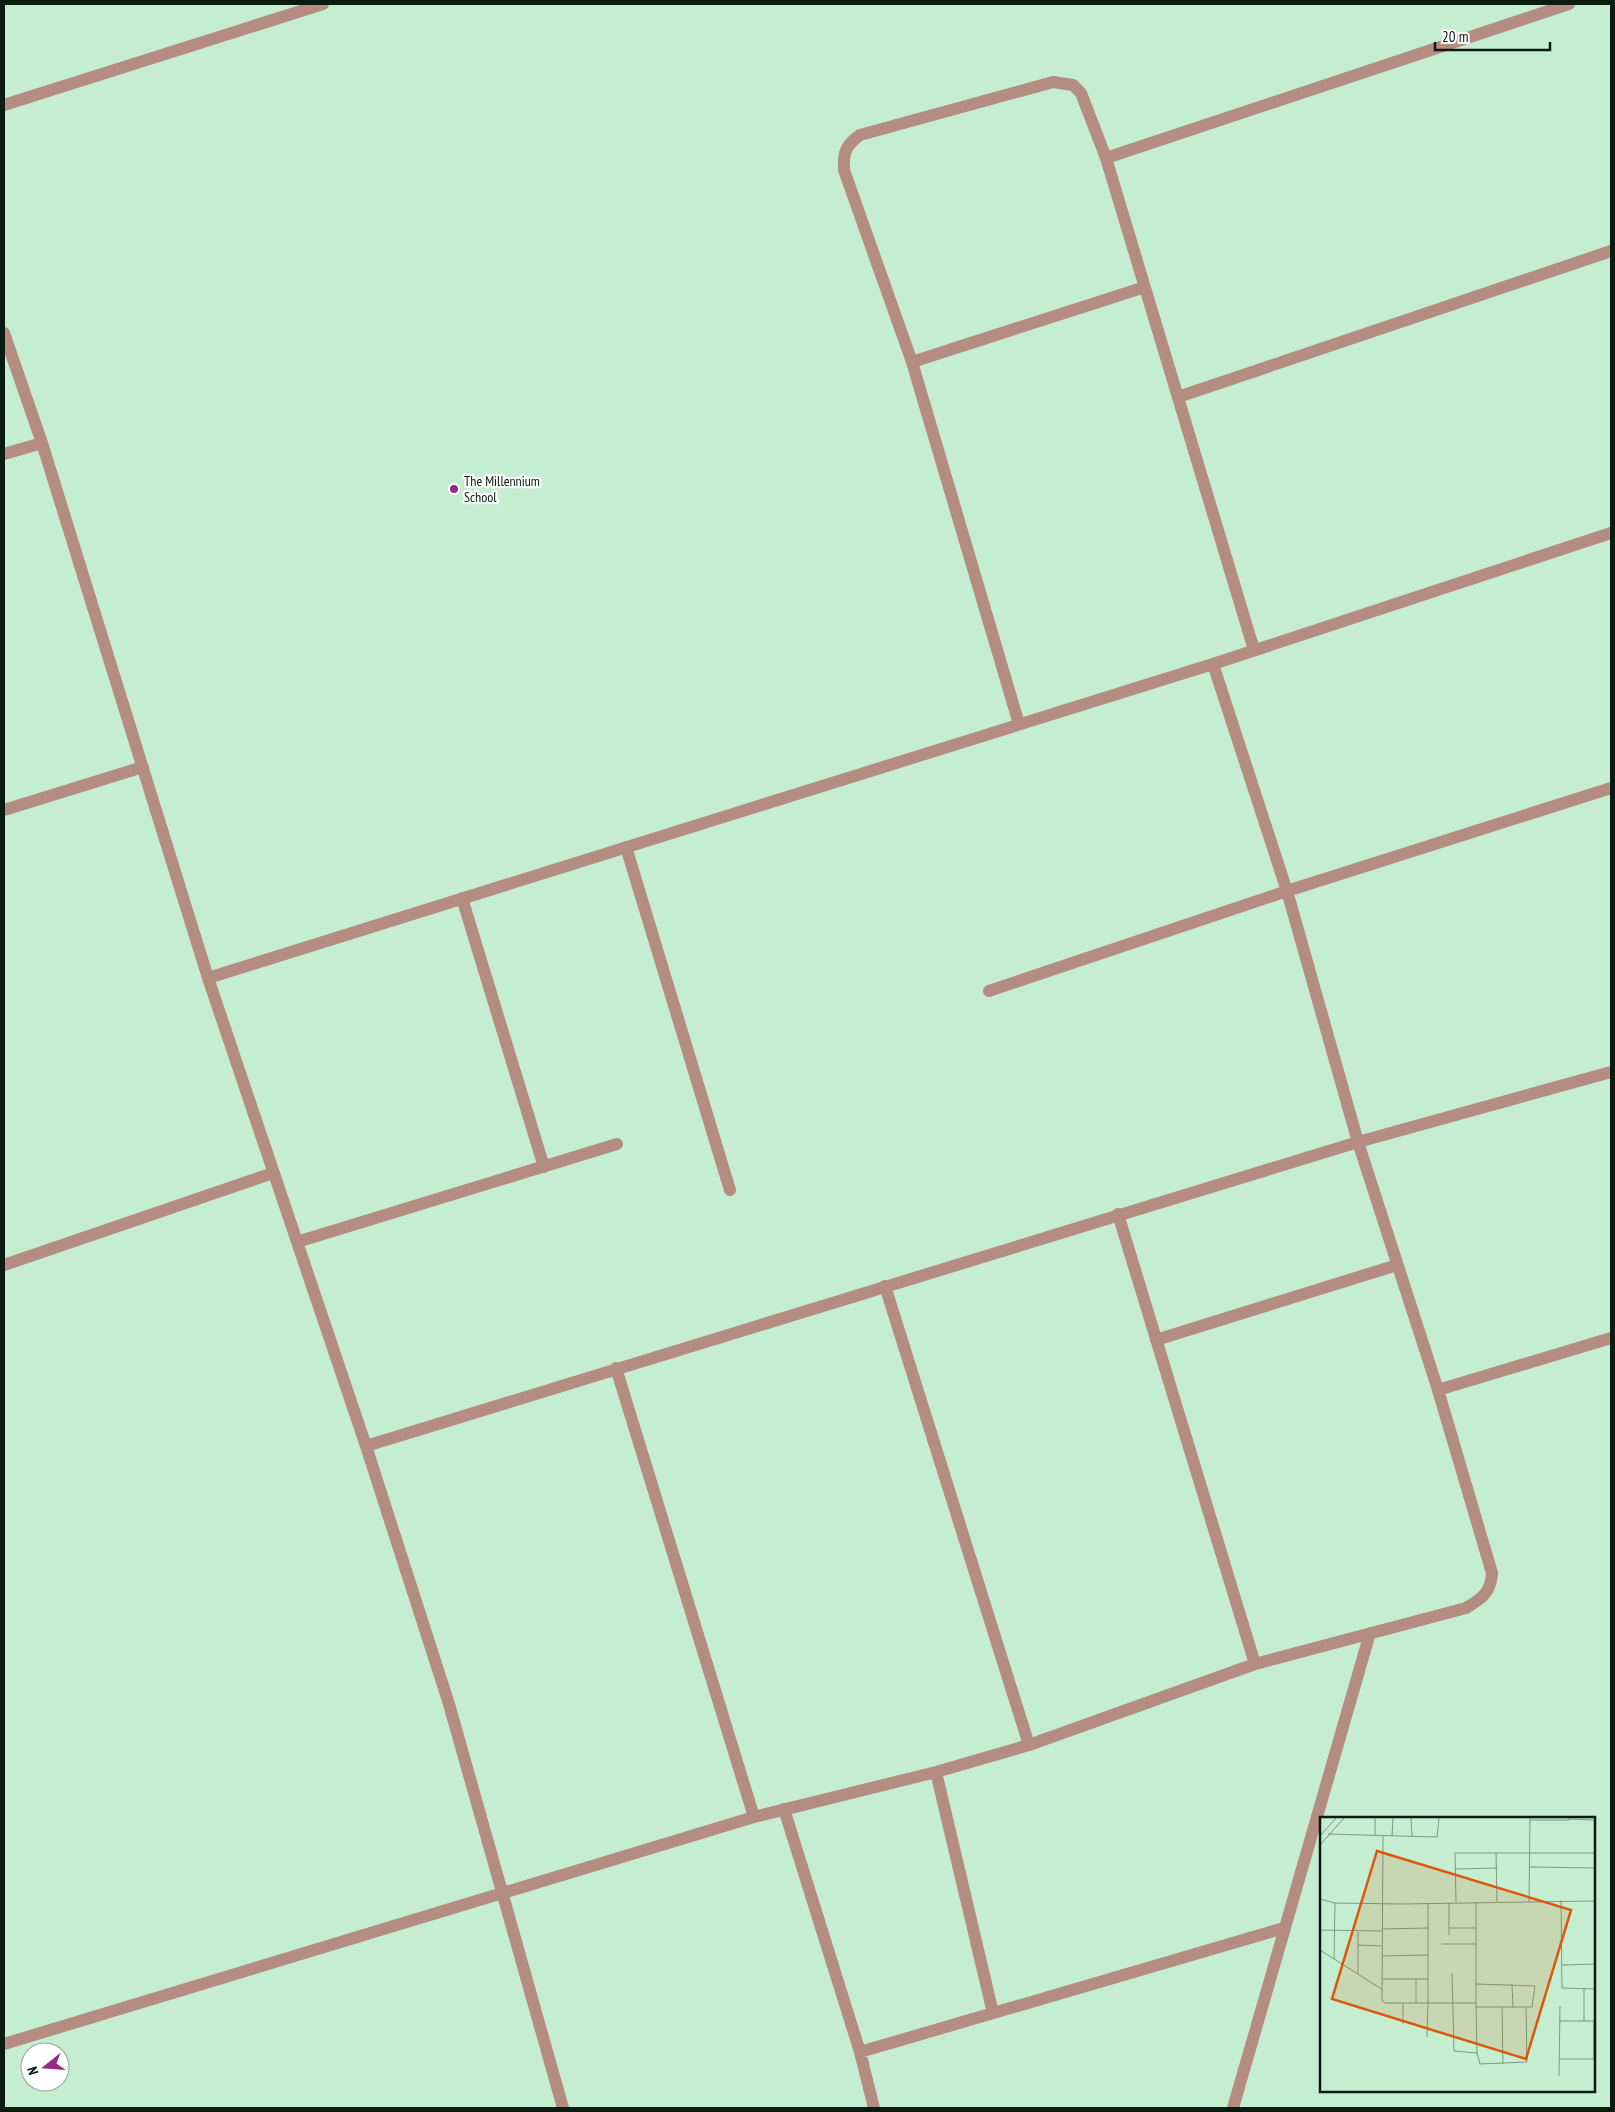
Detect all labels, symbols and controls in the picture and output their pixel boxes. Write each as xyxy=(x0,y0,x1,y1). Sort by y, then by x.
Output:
scale bar xyxy=(1435,20,1550,52)
text: 20 m xyxy=(1442,27,1468,46)
place label: The Millennium School xyxy=(464,472,540,506)
marker: The Millennium School xyxy=(448,483,460,495)
inset map xyxy=(1320,1817,1595,2092)
north arrow xyxy=(20,2042,70,2092)
text: N xyxy=(23,2065,42,2077)

